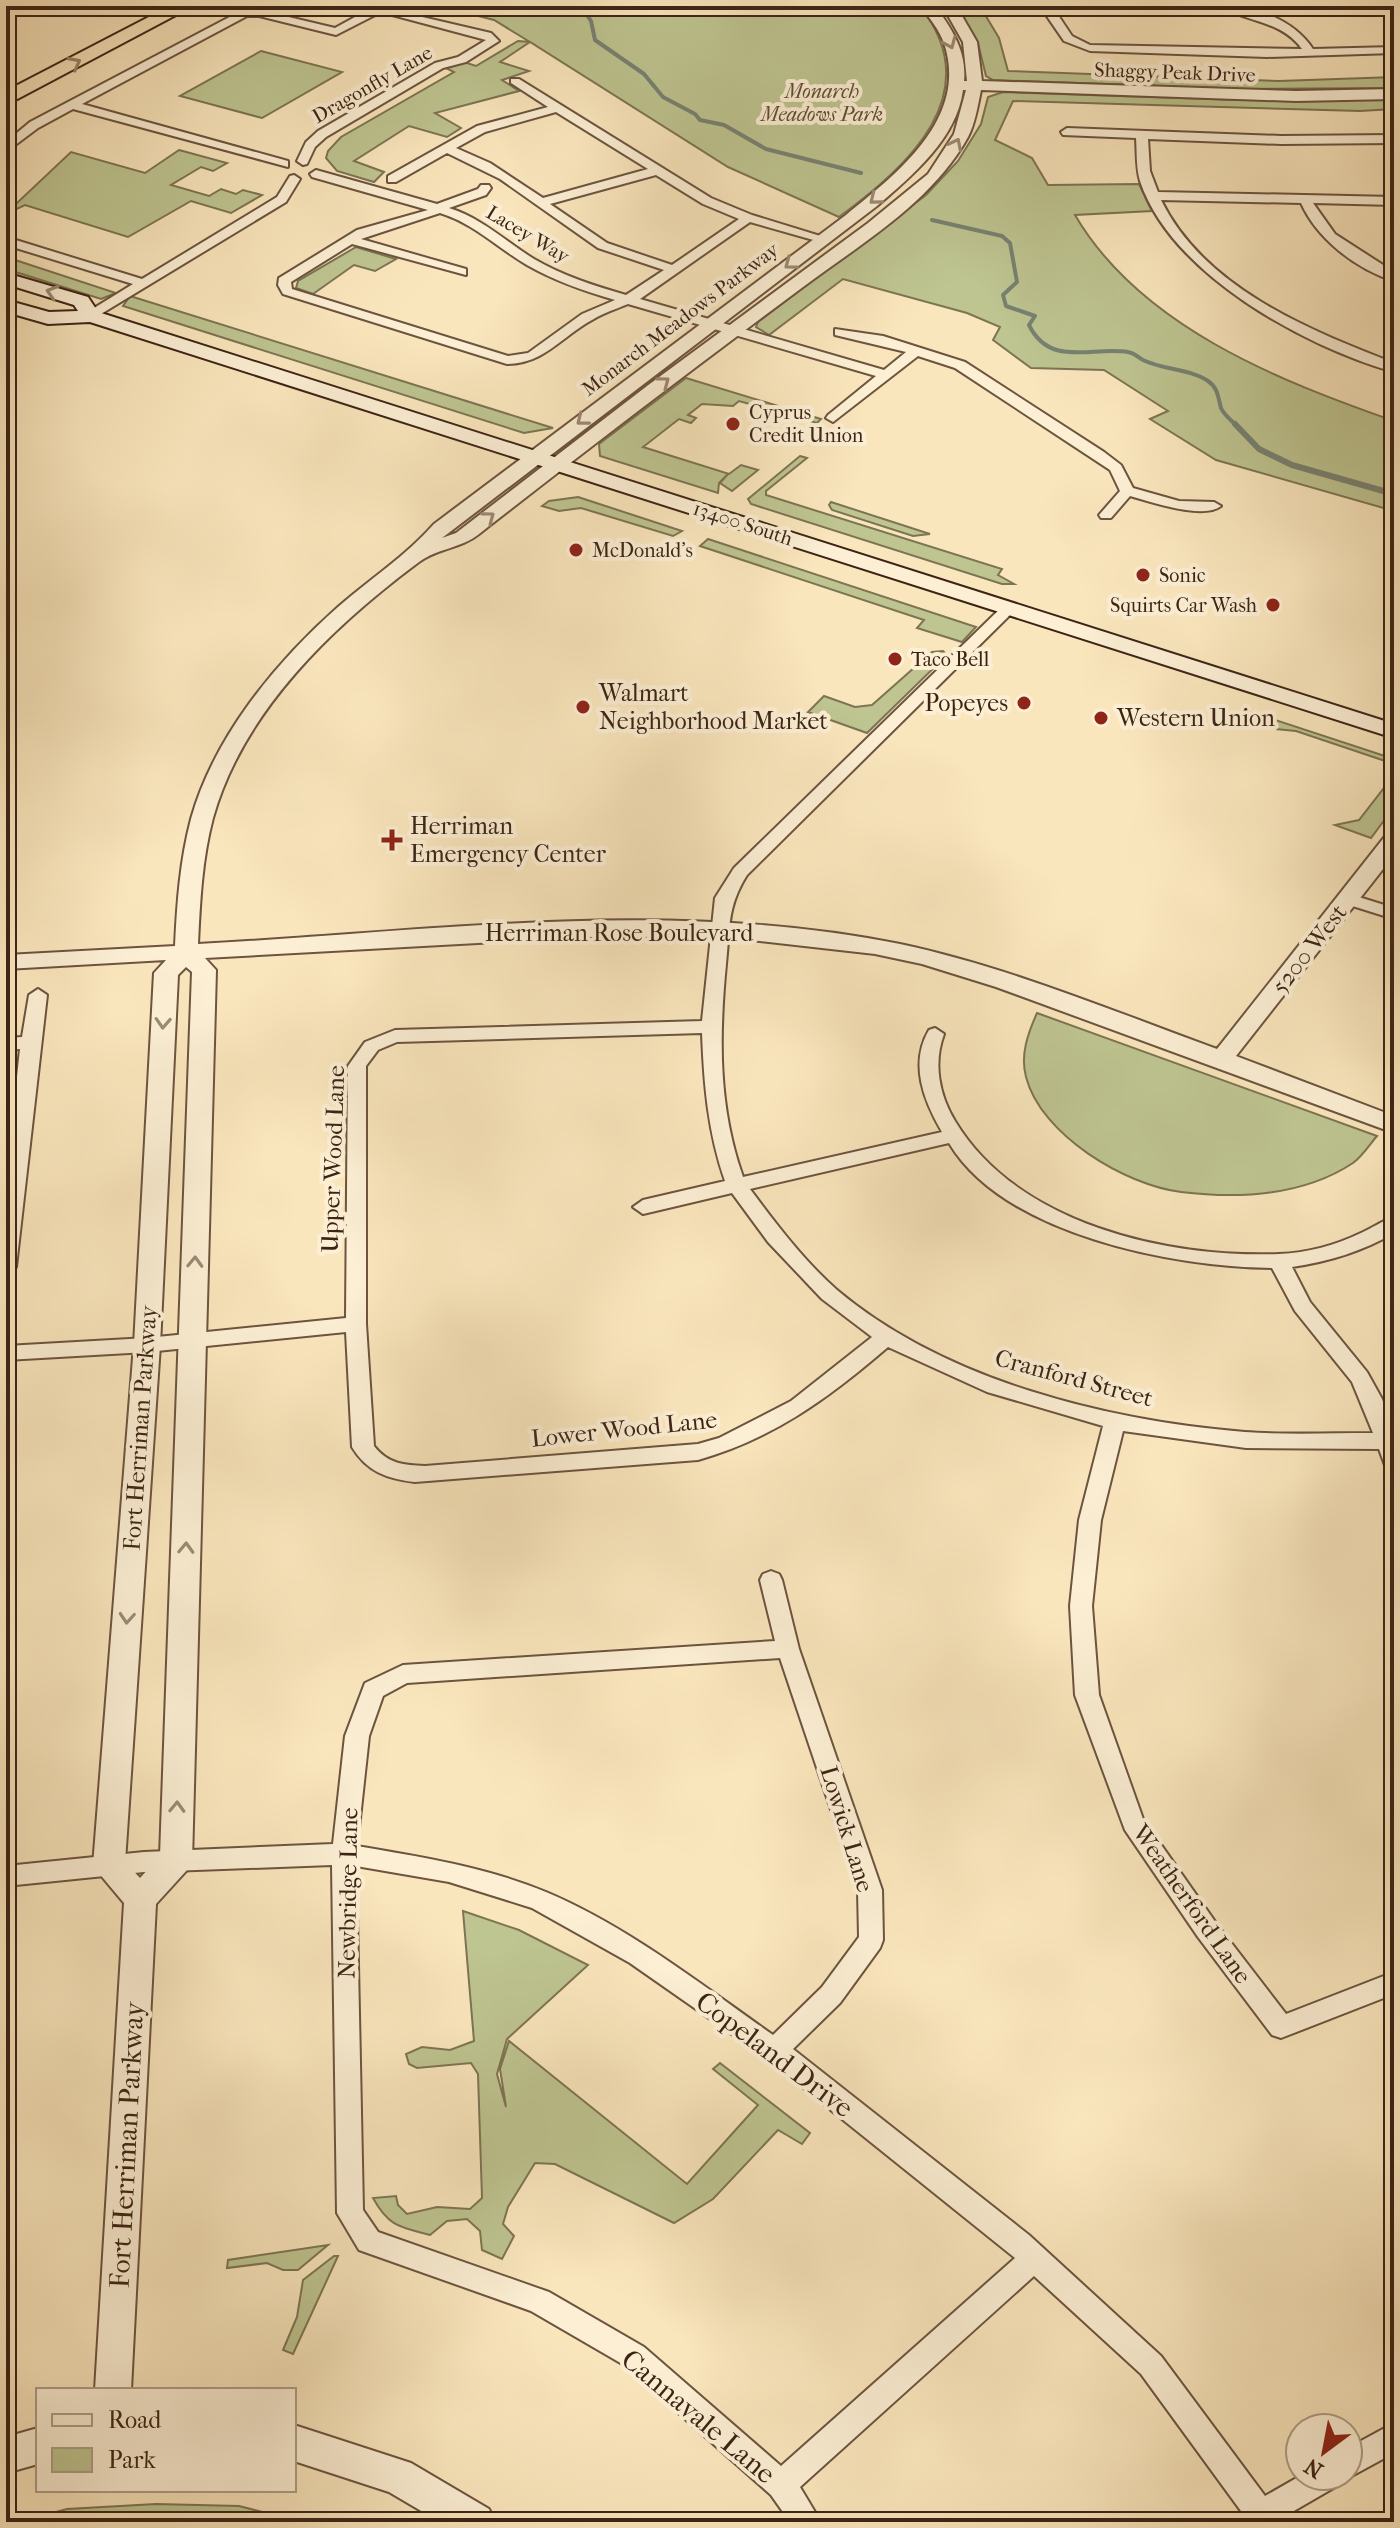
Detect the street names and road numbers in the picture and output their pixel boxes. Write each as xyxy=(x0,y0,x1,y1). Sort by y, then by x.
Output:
street label: Dragonfly Lane xyxy=(308,41,436,128)
street label: Shaggy Peak Drive xyxy=(1094,58,1256,87)
street label: Lacey Way xyxy=(482,201,574,269)
street label: Monarch Meadows Parkway xyxy=(578,237,784,401)
street label: 13400 South xyxy=(690,497,796,551)
street label: 5200 West xyxy=(1265,898,1353,999)
street label: Herriman Rose Boulevard xyxy=(485,919,754,947)
street label: Upper Wood Lane xyxy=(316,1065,350,1253)
street label: Fort Herriman Parkway xyxy=(117,1303,163,1552)
street label: Cranford Street xyxy=(992,1343,1156,1413)
street label: Lower Wood Lane xyxy=(530,1405,718,1453)
street label: Lowick Lane xyxy=(815,1763,879,1896)
street label: Newbridge Lane xyxy=(333,1807,363,1979)
street label: Weatherford Lane xyxy=(1126,1818,1257,1989)
street label: Copeland Drive xyxy=(690,1985,860,2124)
street label: Fort Herriman Parkway xyxy=(103,2000,151,2289)
street label: Cannavale Lane xyxy=(615,2342,782,2490)

